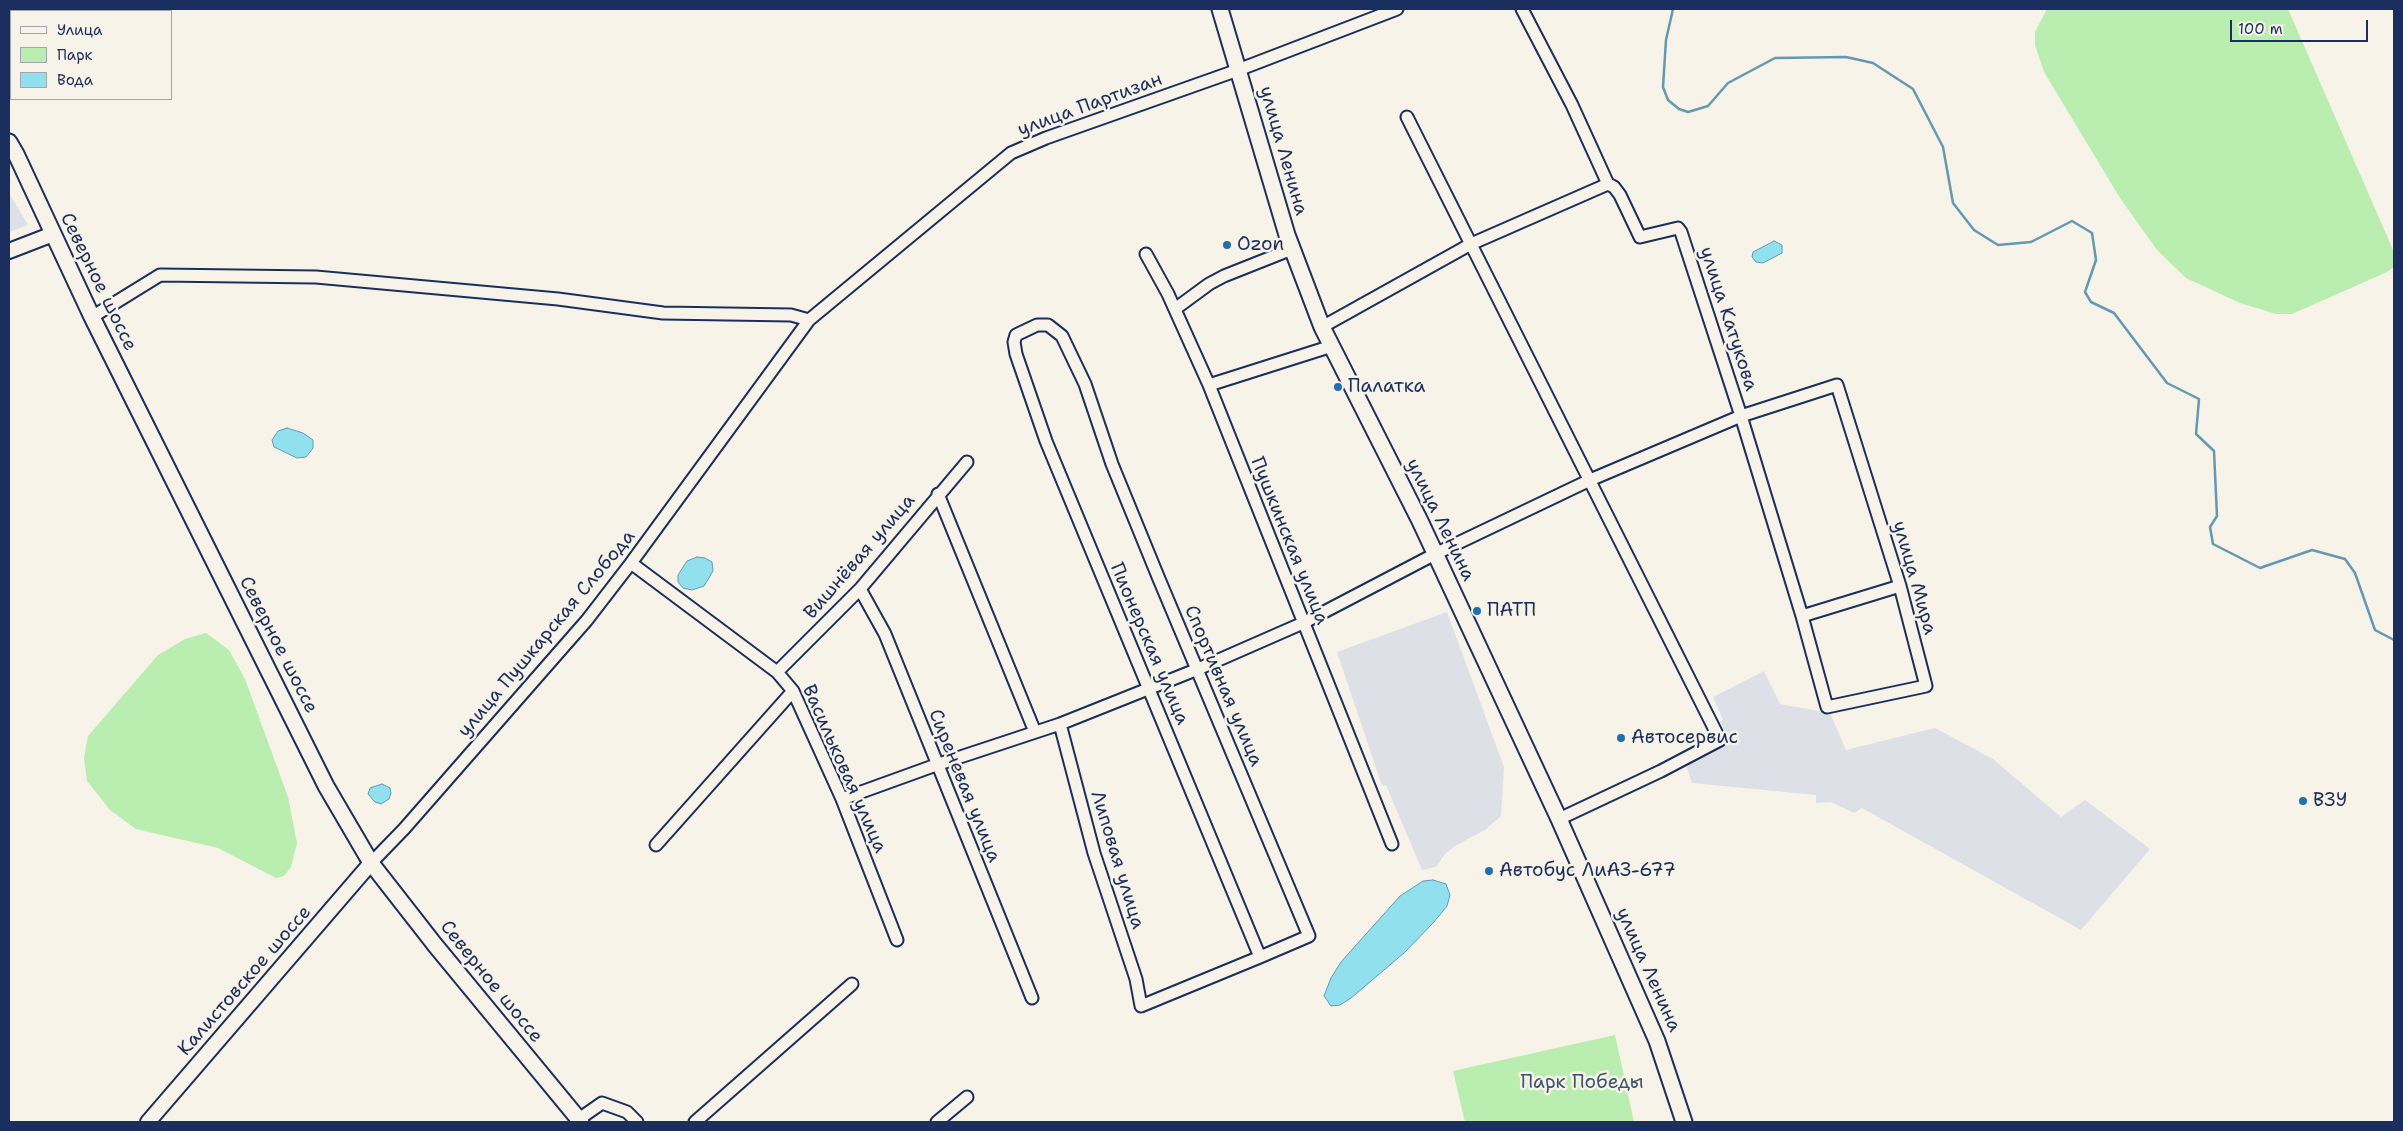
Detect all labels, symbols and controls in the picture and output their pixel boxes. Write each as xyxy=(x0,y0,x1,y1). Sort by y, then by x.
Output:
legend xyxy=(10,10,172,100)
scale bar xyxy=(2233,10,2370,42)
text: 100 m xyxy=(2238,19,2283,39)
text: Улица xyxy=(57,20,102,40)
text: Парк xyxy=(57,45,93,65)
street label: улица Партизан xyxy=(1015,68,1165,142)
text: Вода xyxy=(57,70,93,90)
street label: улица Ленина xyxy=(1254,84,1312,218)
street label: Северное шоссе xyxy=(55,209,141,355)
place label: Ozon xyxy=(1237,234,1284,256)
marker: Ozon xyxy=(1221,239,1233,251)
street label: улица Катукова xyxy=(1694,244,1762,394)
place label: Палатка xyxy=(1348,376,1425,398)
marker: Палатка xyxy=(1332,381,1344,393)
street label: Пушкинская улица xyxy=(1245,454,1333,628)
street label: улица Ленина xyxy=(1401,455,1479,585)
street label: Вишнёвая улица xyxy=(800,490,920,624)
street label: улица Мира xyxy=(1887,519,1941,637)
street label: улица Пушкарская Слобода xyxy=(454,526,640,742)
street label: Пионерская улица xyxy=(1105,560,1193,728)
street label: Северное шоссе xyxy=(234,573,322,717)
place label: ПАТП xyxy=(1487,600,1536,622)
street label: Спортивная улица xyxy=(1179,602,1267,770)
marker: ПАТП xyxy=(1471,605,1483,617)
street label: Васильковая улица xyxy=(797,681,891,857)
street label: Сиреневая улица xyxy=(923,706,1005,866)
place label: Автосервис xyxy=(1631,727,1738,749)
marker: Автосервис xyxy=(1615,732,1627,744)
street label: Липовая улица xyxy=(1085,788,1149,932)
place label: ВЗУ xyxy=(2313,790,2347,812)
marker: ВЗУ xyxy=(2297,795,2309,807)
place label: Автобус ЛиАЗ-677 xyxy=(1499,860,1676,882)
marker: Автобус ЛиАЗ-677 xyxy=(1483,865,1495,877)
street label: Калистовское шоссе xyxy=(174,901,316,1061)
street label: улица Ленина xyxy=(1610,904,1686,1036)
street label: Северное шоссе xyxy=(435,916,547,1048)
park label: Парк Победы xyxy=(1521,1072,1643,1094)

